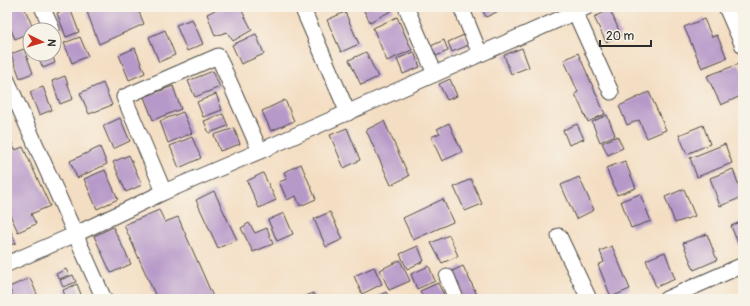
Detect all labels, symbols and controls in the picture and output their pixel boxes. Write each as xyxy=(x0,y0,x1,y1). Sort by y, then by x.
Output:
north arrow xyxy=(22,22,62,62)
scale bar xyxy=(600,22,651,48)
text: 20 m xyxy=(606,29,635,44)
text: N xyxy=(45,39,58,48)

